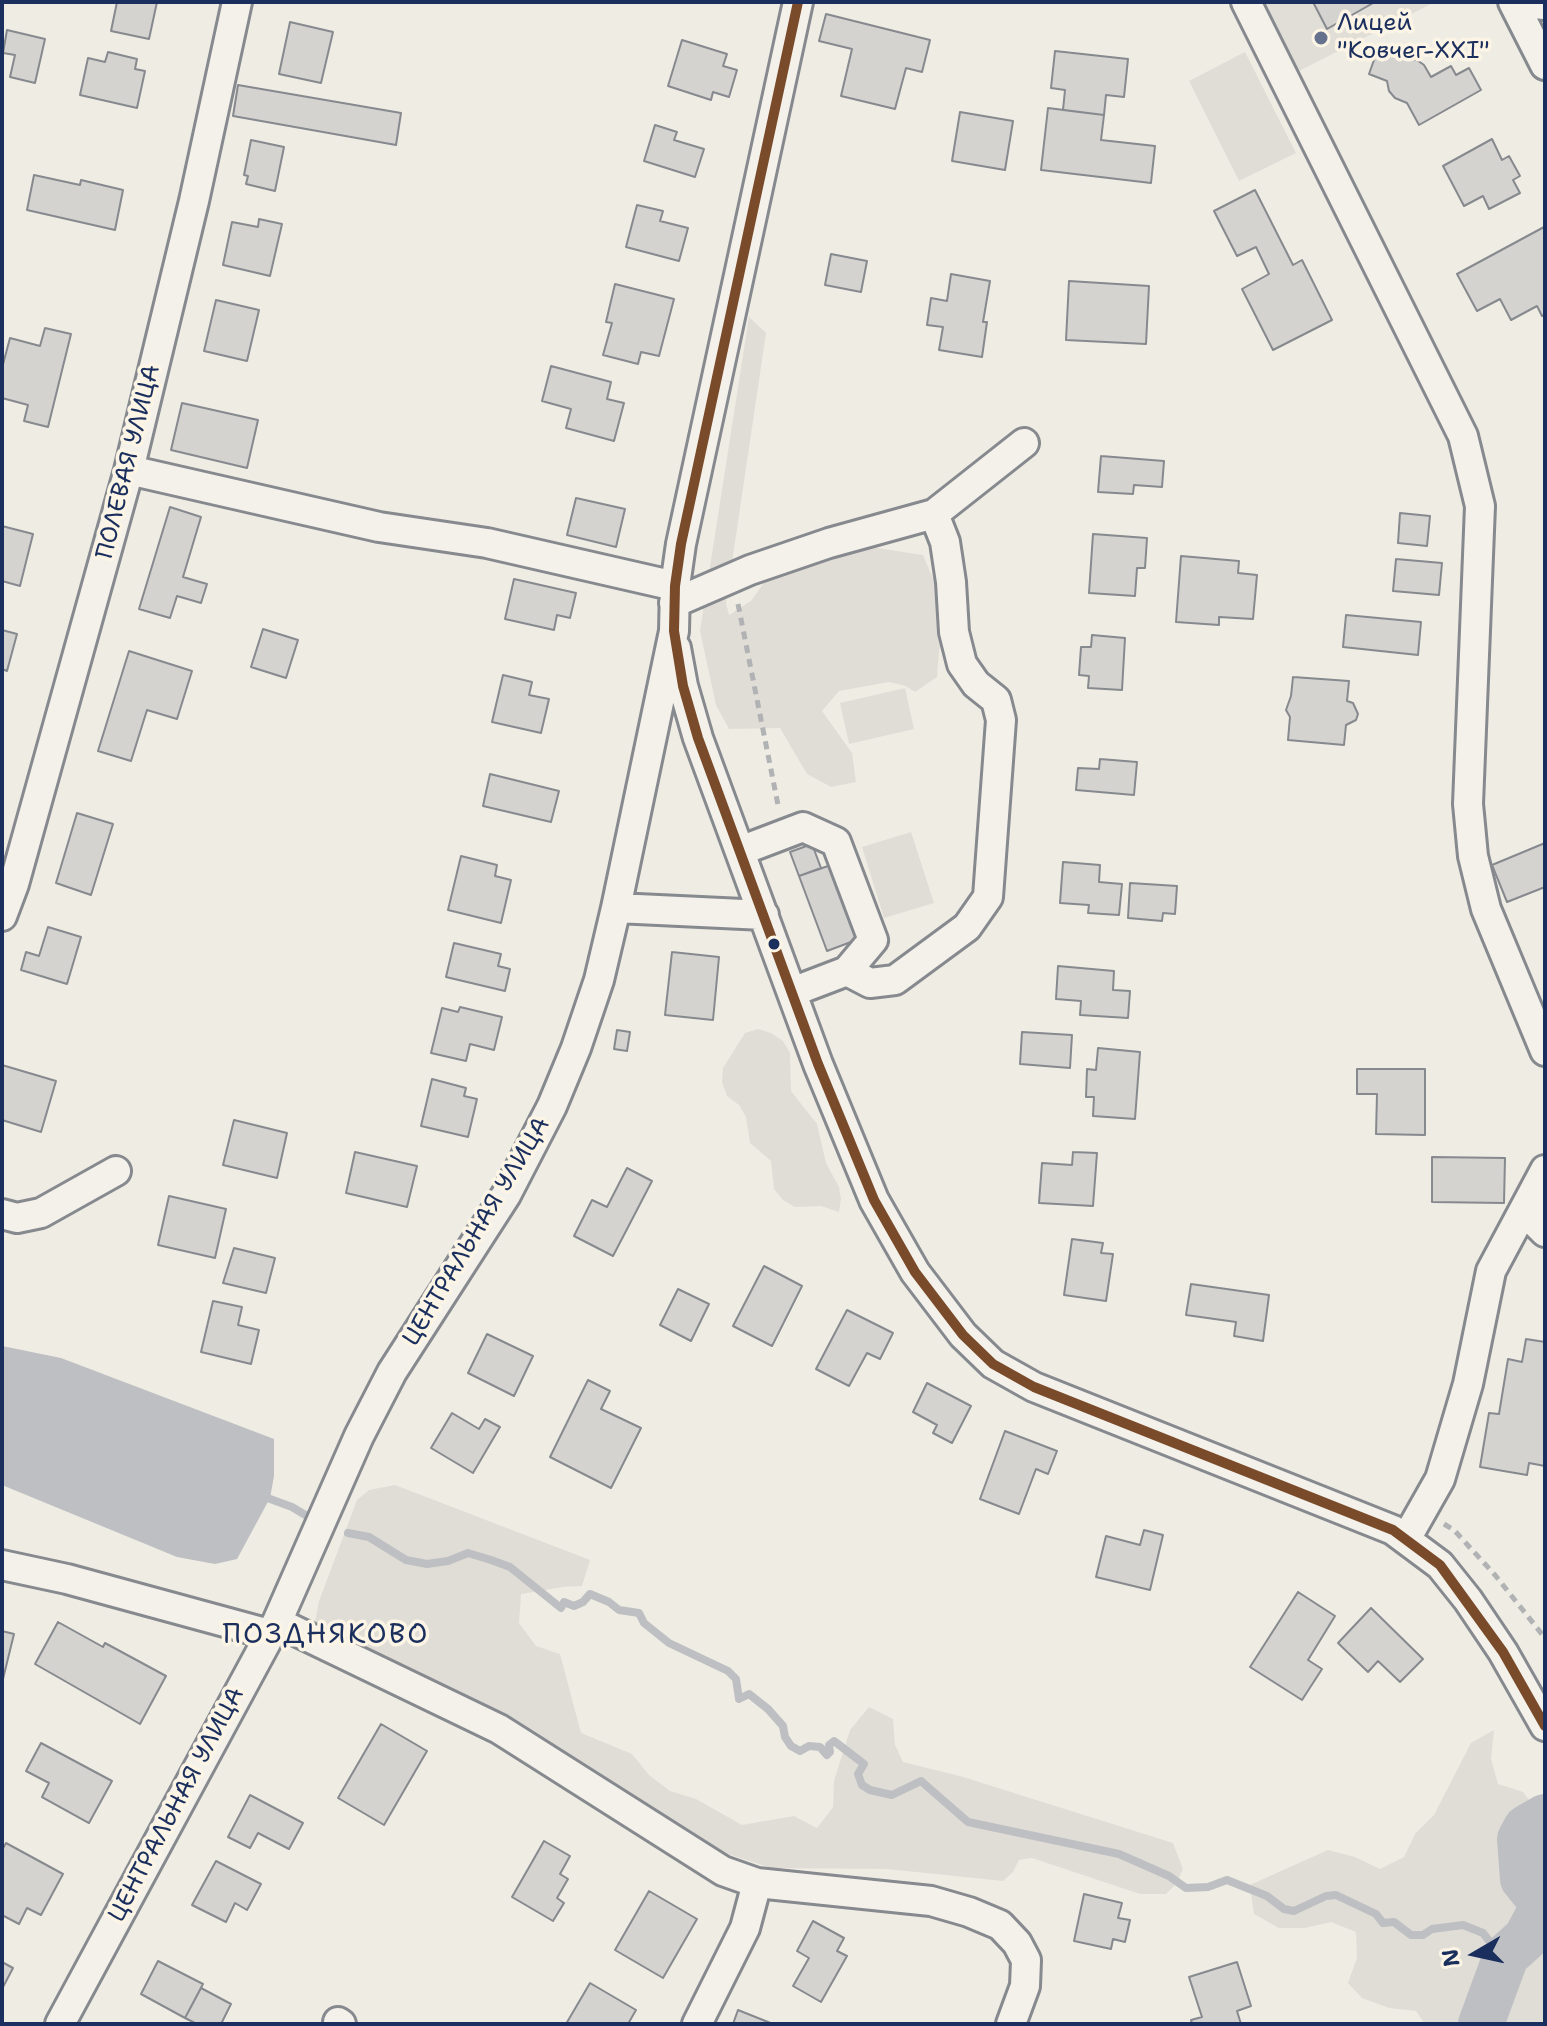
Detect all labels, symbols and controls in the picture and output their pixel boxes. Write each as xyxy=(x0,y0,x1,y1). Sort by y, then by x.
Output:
place label: Лицей "Ковчег-XXI" xyxy=(1337,10,1490,66)
marker: Лицей "Ковчег-XXI" xyxy=(1312,29,1330,47)
street label: ПОЛЕВАЯ УЛИЦА xyxy=(91,362,167,562)
unlabelled marker xyxy=(766,936,782,952)
street label: ЦЕНТРАЛЬНАЯ УЛИЦА xyxy=(397,1113,557,1351)
district label: ПОЗДНЯКОВО xyxy=(223,1619,429,1653)
street label: ЦЕНТРАЛЬНАЯ УЛИЦА xyxy=(103,1683,251,1927)
north arrow xyxy=(1435,1914,1515,1994)
text: N xyxy=(1435,1947,1466,1969)

